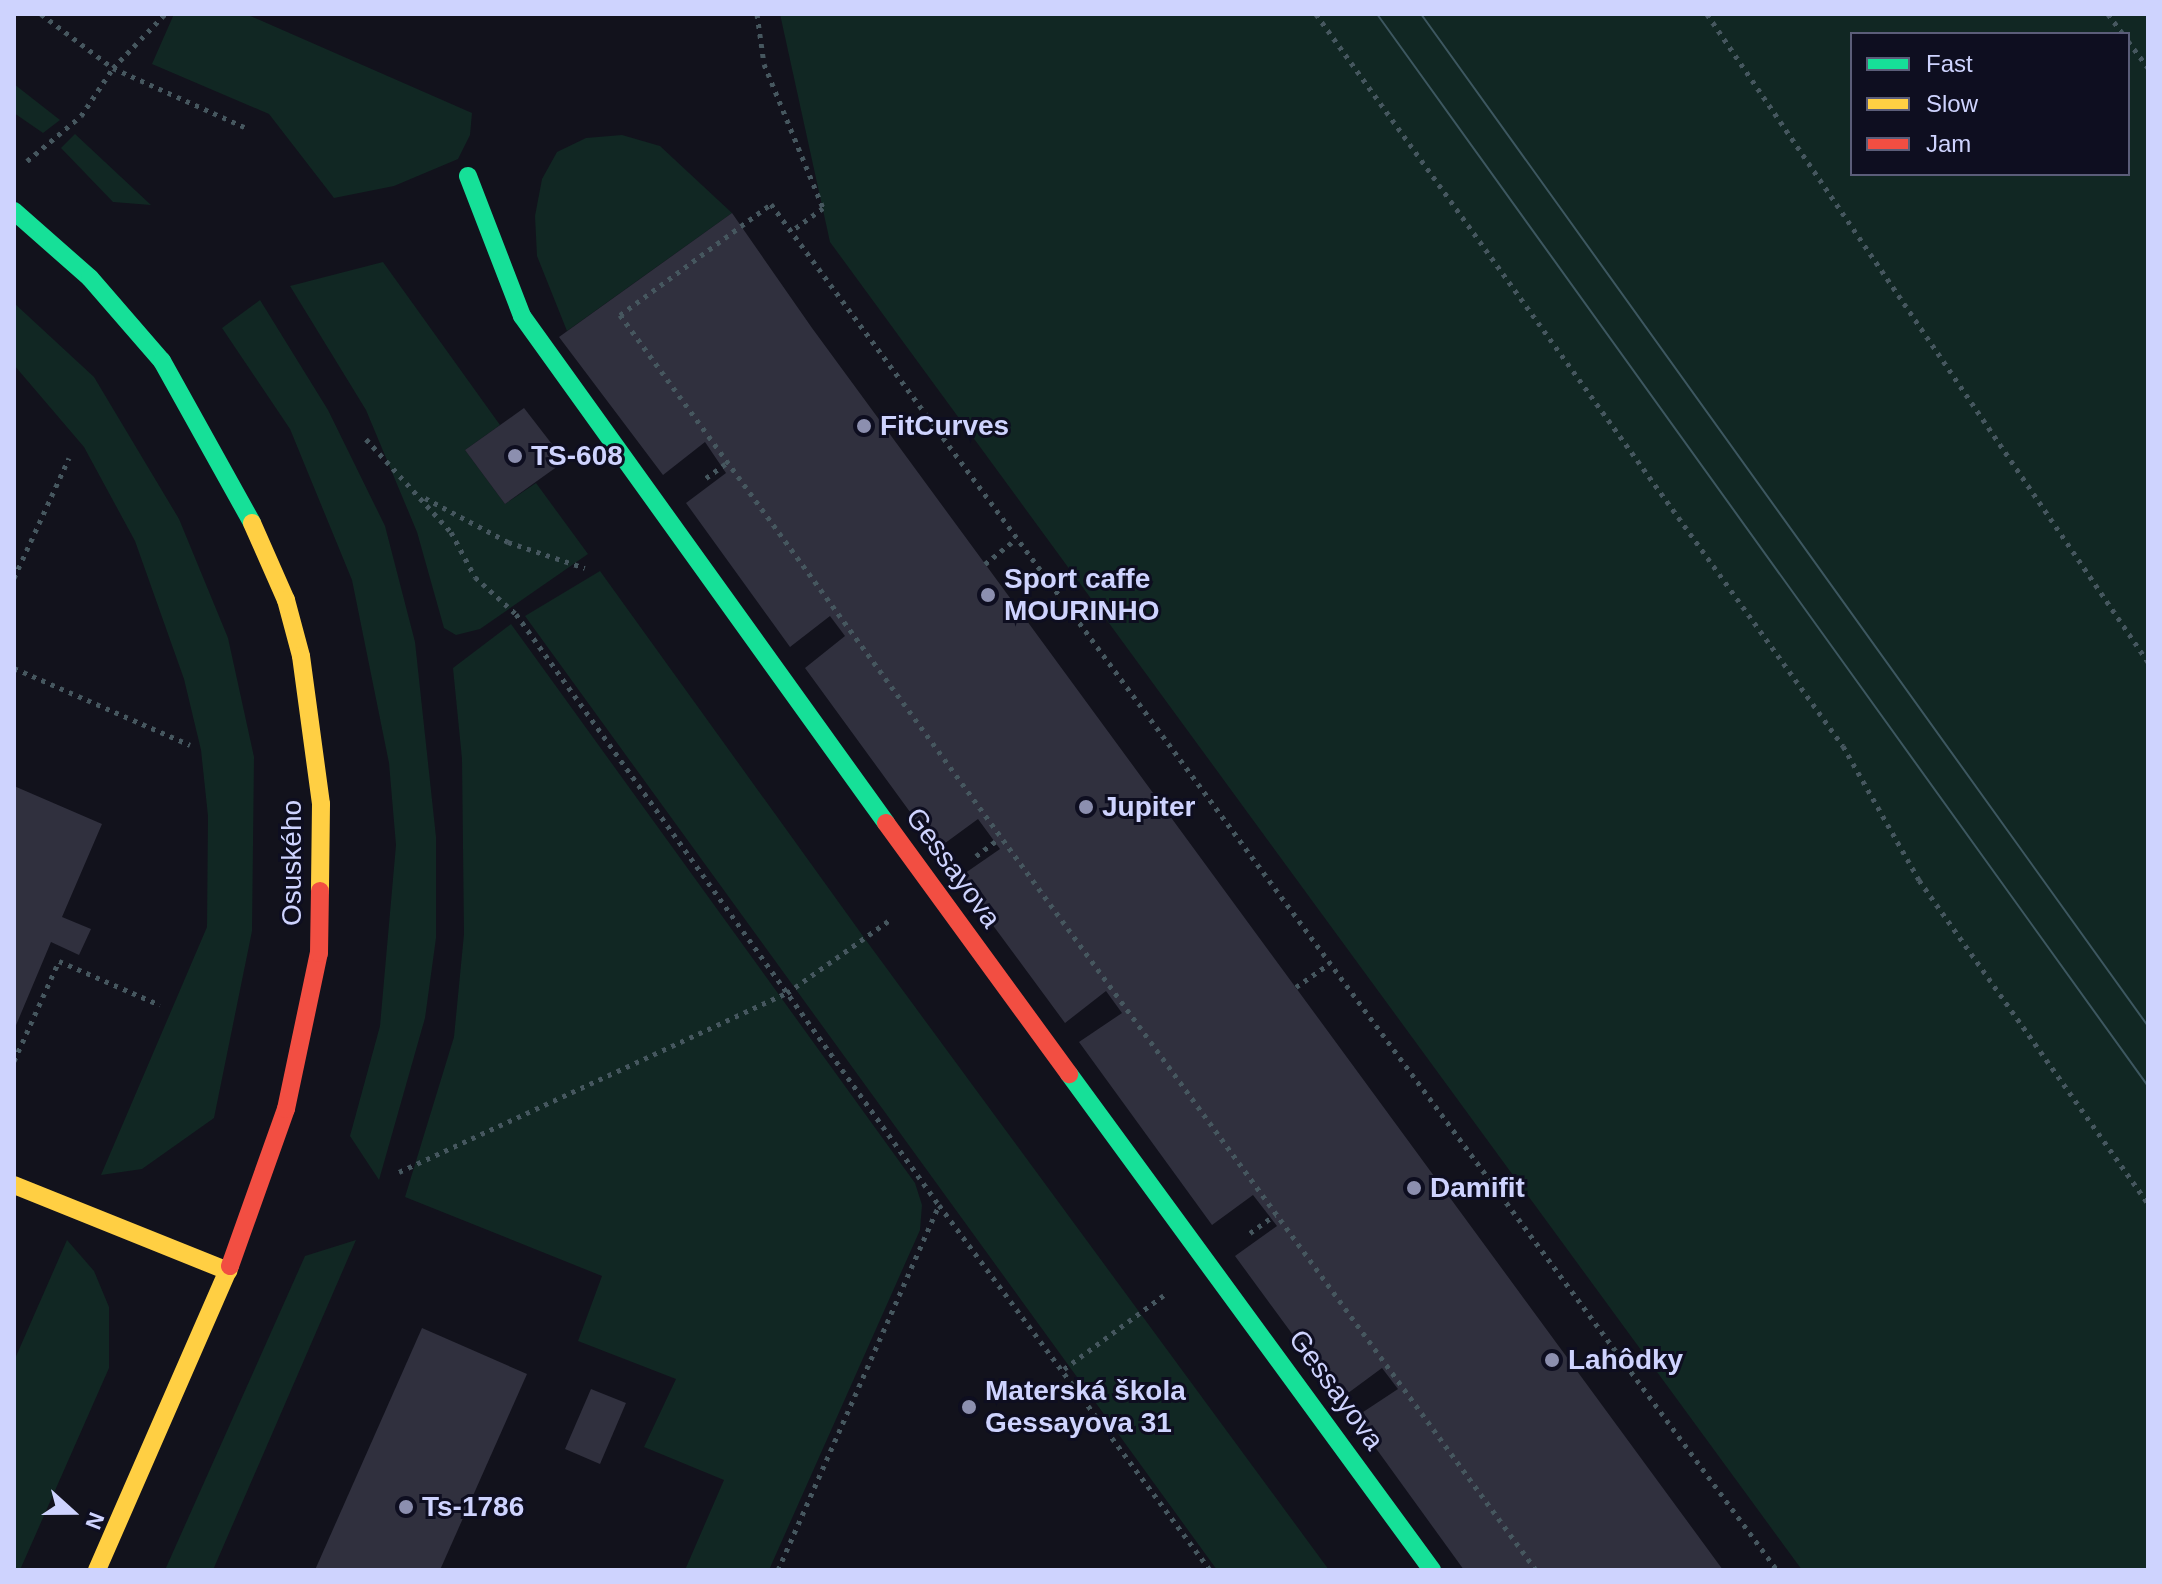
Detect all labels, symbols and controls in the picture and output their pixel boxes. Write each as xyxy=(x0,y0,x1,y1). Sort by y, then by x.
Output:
legend xyxy=(1850,32,2130,176)
text: Fast xyxy=(1926,50,1973,77)
text: Slow xyxy=(1926,90,1978,117)
text: Jam xyxy=(1926,130,1971,157)
place label: FitCurves xyxy=(880,409,1009,443)
marker: FitCurves xyxy=(855,417,873,435)
place label: TS-608 xyxy=(531,439,623,473)
marker: TS-608 xyxy=(506,447,524,465)
place label: Sport caffe MOURINHO xyxy=(1004,562,1160,628)
marker: Sport caffe MOURINHO xyxy=(979,586,997,604)
place label: Jupiter xyxy=(1102,790,1195,824)
marker: Jupiter xyxy=(1077,798,1095,816)
street label: Osuského xyxy=(275,800,309,926)
street label: Gessayova xyxy=(898,801,1008,935)
place label: Damifit xyxy=(1430,1171,1525,1205)
marker: Damifit xyxy=(1405,1179,1423,1197)
street label: Gessayova xyxy=(1281,1323,1391,1457)
place label: Lahôdky xyxy=(1568,1343,1683,1377)
marker: Lahôdky xyxy=(1543,1351,1561,1369)
place label: Materská škola Gessayova 31 xyxy=(985,1374,1186,1440)
marker: Materská škola Gessayova 31 xyxy=(960,1398,978,1416)
north arrow xyxy=(32,1472,112,1552)
place label: Ts-1786 xyxy=(422,1490,524,1524)
marker: Ts-1786 xyxy=(397,1498,415,1516)
text: N xyxy=(80,1509,109,1533)

